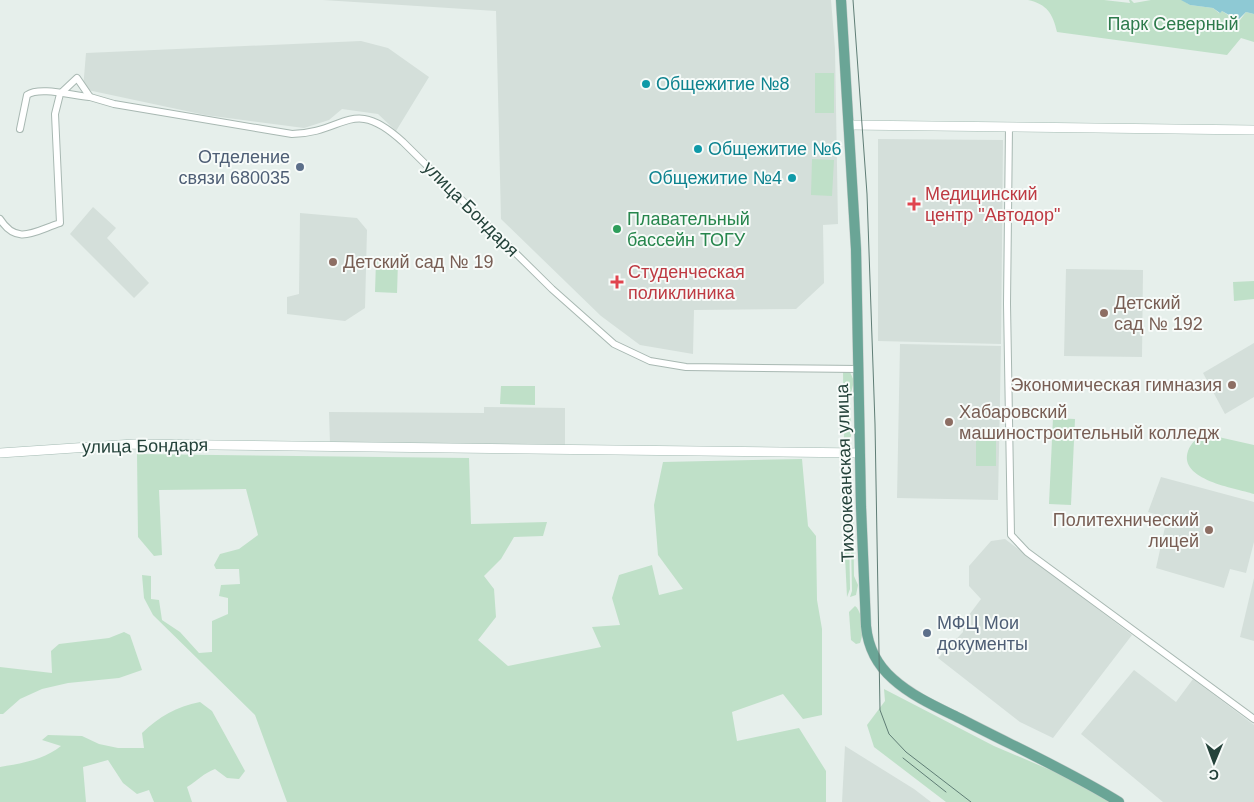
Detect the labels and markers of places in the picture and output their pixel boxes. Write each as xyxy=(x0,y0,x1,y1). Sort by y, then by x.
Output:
place label: Общежитие №8 xyxy=(656,74,789,94)
marker: Общежитие №8 xyxy=(640,78,652,90)
place label: Общежитие №6 xyxy=(708,139,841,159)
marker: Общежитие №6 xyxy=(692,143,704,155)
place label: Отделение связи 680035 xyxy=(179,147,290,188)
marker: Отделение связи 680035 xyxy=(294,161,306,173)
place label: Общежитие №4 xyxy=(649,168,782,188)
marker: Общежитие №4 xyxy=(786,172,798,184)
place label: Медицинский центр "Автодор" xyxy=(925,184,1060,225)
marker: Медицинский центр "Автодор" xyxy=(907,197,921,211)
place label: Плавательный бассейн ТОГУ xyxy=(627,209,750,250)
marker: Плавательный бассейн ТОГУ xyxy=(611,223,623,235)
place label: Детский сад № 19 xyxy=(343,252,493,272)
marker: Детский сад № 19 xyxy=(327,256,339,268)
place label: Студенческая поликлиника xyxy=(628,262,745,303)
marker: Студенческая поликлиника xyxy=(610,275,624,289)
place label: Детский сад № 192 xyxy=(1114,293,1203,334)
marker: Детский сад № 192 xyxy=(1098,307,1110,319)
place label: Экономическая гимназия xyxy=(1010,375,1222,395)
marker: Экономическая гимназия xyxy=(1226,379,1238,391)
place label: Хабаровский машиностроительный колледж xyxy=(959,402,1219,443)
marker: Хабаровский машиностроительный колледж xyxy=(943,416,955,428)
place label: Политехнический лицей xyxy=(1053,510,1199,551)
marker: Политехнический лицей xyxy=(1203,524,1215,536)
place label: МФЦ Мои документы xyxy=(937,613,1028,654)
marker: МФЦ Мои документы xyxy=(921,627,933,639)

